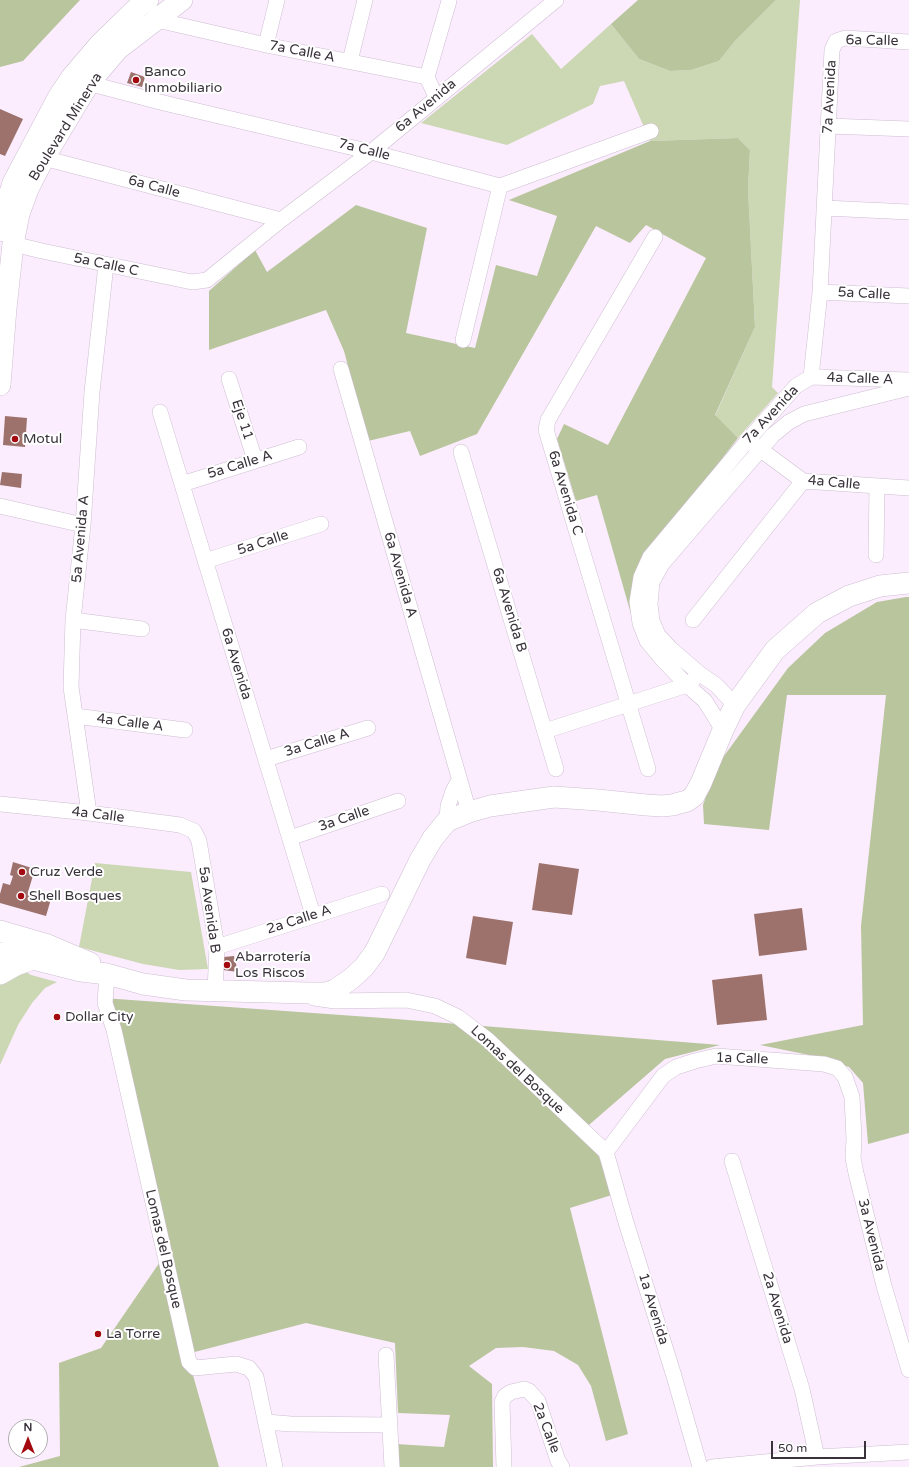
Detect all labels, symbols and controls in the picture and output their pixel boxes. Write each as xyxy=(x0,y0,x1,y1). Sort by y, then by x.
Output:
street label: 6a Calle xyxy=(845,32,899,50)
street label: 7a Calle A xyxy=(268,37,336,67)
street label: 7a Avenida xyxy=(820,60,840,134)
place label: Banco Inmobiliario xyxy=(144,64,222,96)
street label: Boulevard Minerva xyxy=(26,70,106,184)
marker: Banco Inmobiliario xyxy=(131,75,141,85)
street label: 6a Avenida xyxy=(392,76,460,136)
street label: 7a Calle xyxy=(336,135,392,165)
street label: 6a Calle xyxy=(126,172,182,202)
street label: 5a Calle C xyxy=(72,250,140,280)
street label: 5a Calle xyxy=(837,284,891,304)
street label: 4a Calle A xyxy=(826,369,894,389)
street label: 7a Avenida xyxy=(740,382,802,448)
street label: Eje 11 xyxy=(228,398,256,442)
place label: Motul xyxy=(23,431,62,447)
marker: Motul xyxy=(10,434,20,444)
street label: 5a Calle A xyxy=(206,447,274,483)
street label: 6a Avenida C xyxy=(544,449,586,537)
street label: 4a Calle xyxy=(807,472,861,494)
street label: 5a Avenida A xyxy=(69,494,93,584)
street label: 5a Calle xyxy=(235,527,291,559)
street label: 6a Avenida A xyxy=(380,530,420,620)
street label: 6a Avenida B xyxy=(488,566,530,654)
street label: 6a Avenida xyxy=(217,626,255,702)
street label: 4a Calle A xyxy=(96,711,164,735)
street label: 3a Calle A xyxy=(283,725,351,761)
street label: 3a Calle xyxy=(316,802,372,836)
street label: 4a Calle xyxy=(71,803,125,827)
place label: Cruz Verde xyxy=(30,864,103,880)
street label: 5a Avenida B xyxy=(195,865,223,955)
marker: Cruz Verde xyxy=(17,867,27,877)
place label: Shell Bosques xyxy=(29,888,121,904)
marker: Shell Bosques xyxy=(16,891,26,901)
street label: 2a Calle A xyxy=(265,902,333,938)
place label: Abarrotería Los Riscos xyxy=(235,949,311,982)
marker: Abarrotería Los Riscos xyxy=(222,960,232,970)
place label: Dollar City xyxy=(65,1009,134,1025)
marker: Dollar City xyxy=(52,1012,62,1022)
street label: Lomas del Bosque xyxy=(467,1022,567,1118)
street label: 1a Calle xyxy=(715,1050,769,1068)
street label: Lomas del Bosque xyxy=(141,1188,185,1310)
street label: 3a Avenida xyxy=(854,1197,888,1273)
street label: 2a Avenida xyxy=(758,1270,796,1346)
street label: 1a Avenida xyxy=(634,1271,672,1347)
place label: La Torre xyxy=(106,1326,160,1342)
marker: La Torre xyxy=(93,1329,103,1339)
street label: 2a Calle xyxy=(529,1400,563,1456)
north arrow xyxy=(8,1419,48,1459)
text: N xyxy=(24,1421,32,1434)
scale bar xyxy=(773,1433,868,1459)
text: 50 m xyxy=(778,1441,807,1455)

